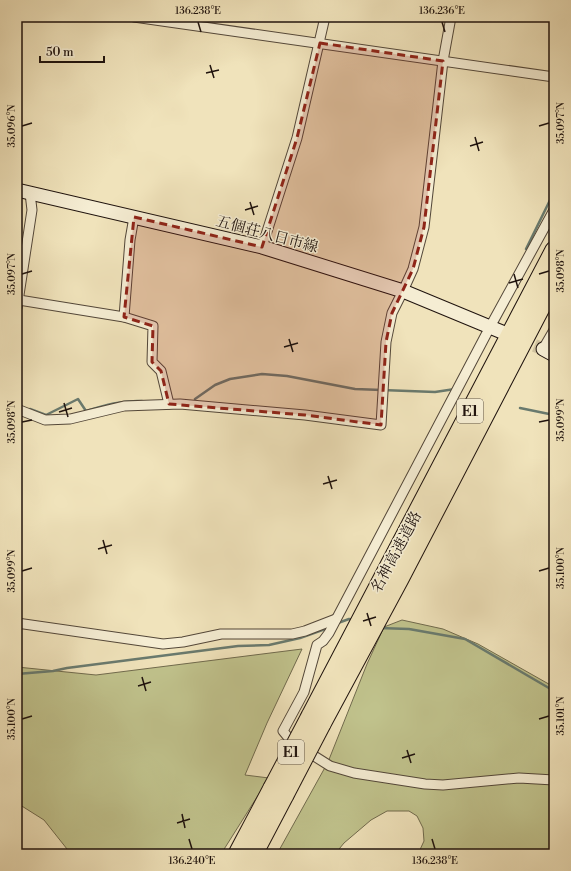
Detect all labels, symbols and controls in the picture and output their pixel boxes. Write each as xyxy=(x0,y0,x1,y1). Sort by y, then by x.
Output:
text: 136.238°E xyxy=(175,5,221,17)
text: 136.236°E xyxy=(419,5,465,17)
scale bar xyxy=(40,38,104,64)
text: 50 m xyxy=(46,45,74,60)
text: 35.097°N xyxy=(555,101,567,144)
text: 35.096°N xyxy=(6,104,18,148)
street label: 五個荘八日市線 xyxy=(214,212,320,257)
text: 35.098°N xyxy=(555,249,567,293)
text: 35.097°N xyxy=(6,252,18,295)
text: 35.099°N xyxy=(555,398,567,442)
road number: E1 xyxy=(457,399,483,423)
text: 35.098°N xyxy=(6,400,18,444)
street label: 名神高速道路 xyxy=(367,508,426,596)
text: 35.100°N xyxy=(555,547,567,589)
text: 35.099°N xyxy=(6,549,18,593)
text: 35.101°N xyxy=(555,696,567,736)
text: 35.100°N xyxy=(6,698,18,740)
road number: E1 xyxy=(278,740,304,764)
text: 136.240°E xyxy=(168,855,216,867)
text: 136.238°E xyxy=(412,855,458,867)

